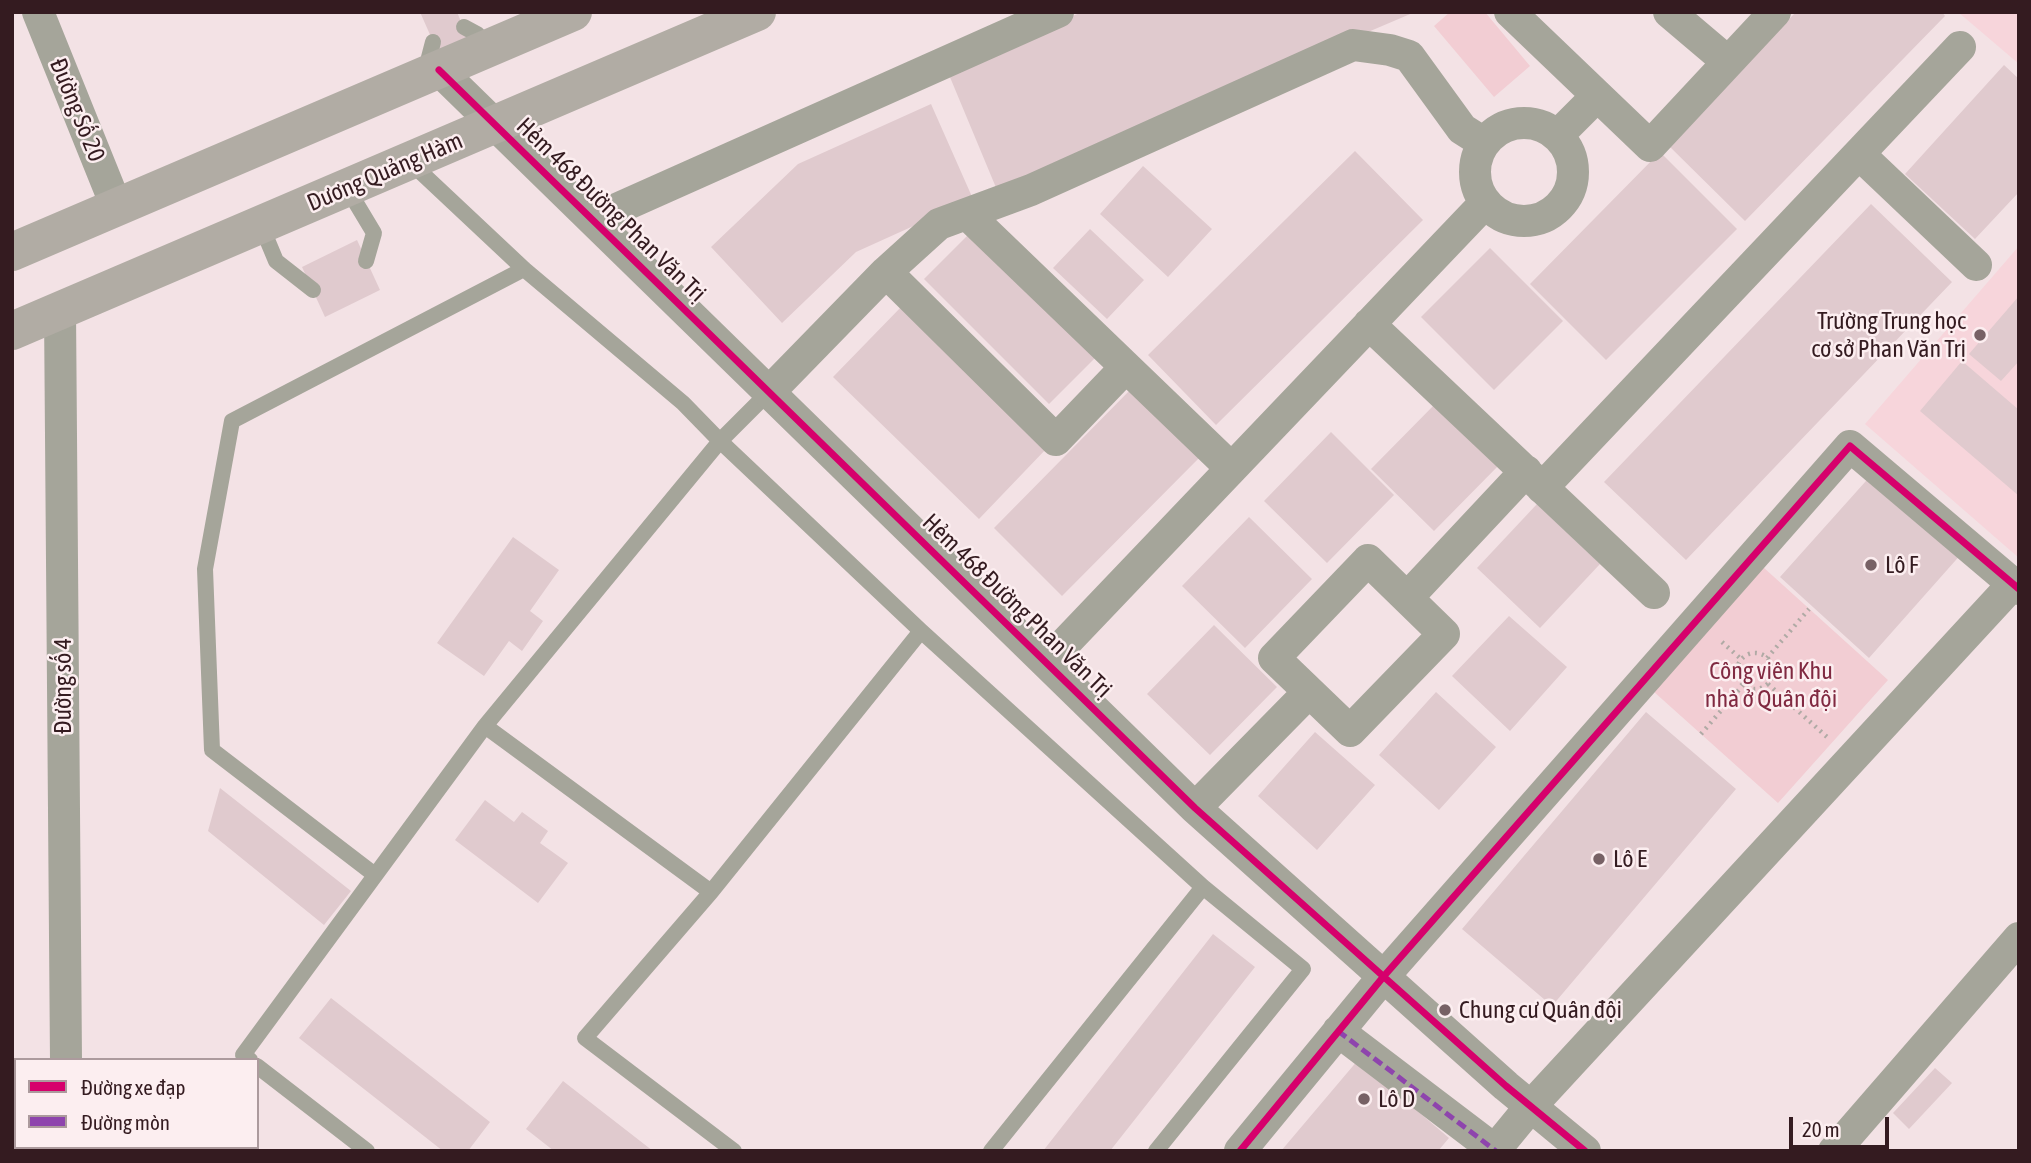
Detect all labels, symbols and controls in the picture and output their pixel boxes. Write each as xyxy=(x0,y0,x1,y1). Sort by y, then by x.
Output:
street label: Đường Số 20 xyxy=(43,54,111,166)
street label: Hẻm 468 Đường Phan Văn Trị xyxy=(510,112,712,308)
street label: Dương Quảng Hàm xyxy=(303,126,467,218)
place label: Trường Trung học cơ sở Phan Văn Trị xyxy=(1811,307,1966,363)
marker: Trường Trung học cơ sở Phan Văn Trị xyxy=(1972,327,1988,343)
street label: Hẻm 468 Đường Phan Văn Trị xyxy=(916,508,1118,704)
place label: Lô F xyxy=(1885,551,1919,579)
marker: Lô F xyxy=(1863,557,1879,573)
street label: Đường số 4 xyxy=(49,638,77,734)
park label: Công viên Khu nhà ở Quân đội xyxy=(1705,657,1837,713)
place label: Lô E xyxy=(1613,845,1647,873)
marker: Lô E xyxy=(1591,851,1607,867)
place label: Chung cư Quân đội xyxy=(1459,996,1622,1024)
marker: Chung cư Quân đội xyxy=(1437,1002,1453,1018)
legend xyxy=(14,1058,259,1149)
text: Đường xe đạp xyxy=(81,1075,185,1099)
place label: Lô D xyxy=(1378,1085,1415,1113)
marker: Lô D xyxy=(1356,1091,1372,1107)
scale bar xyxy=(1793,1104,1893,1148)
text: Đường mòn xyxy=(81,1110,170,1134)
text: 20 m xyxy=(1802,1117,1840,1141)

